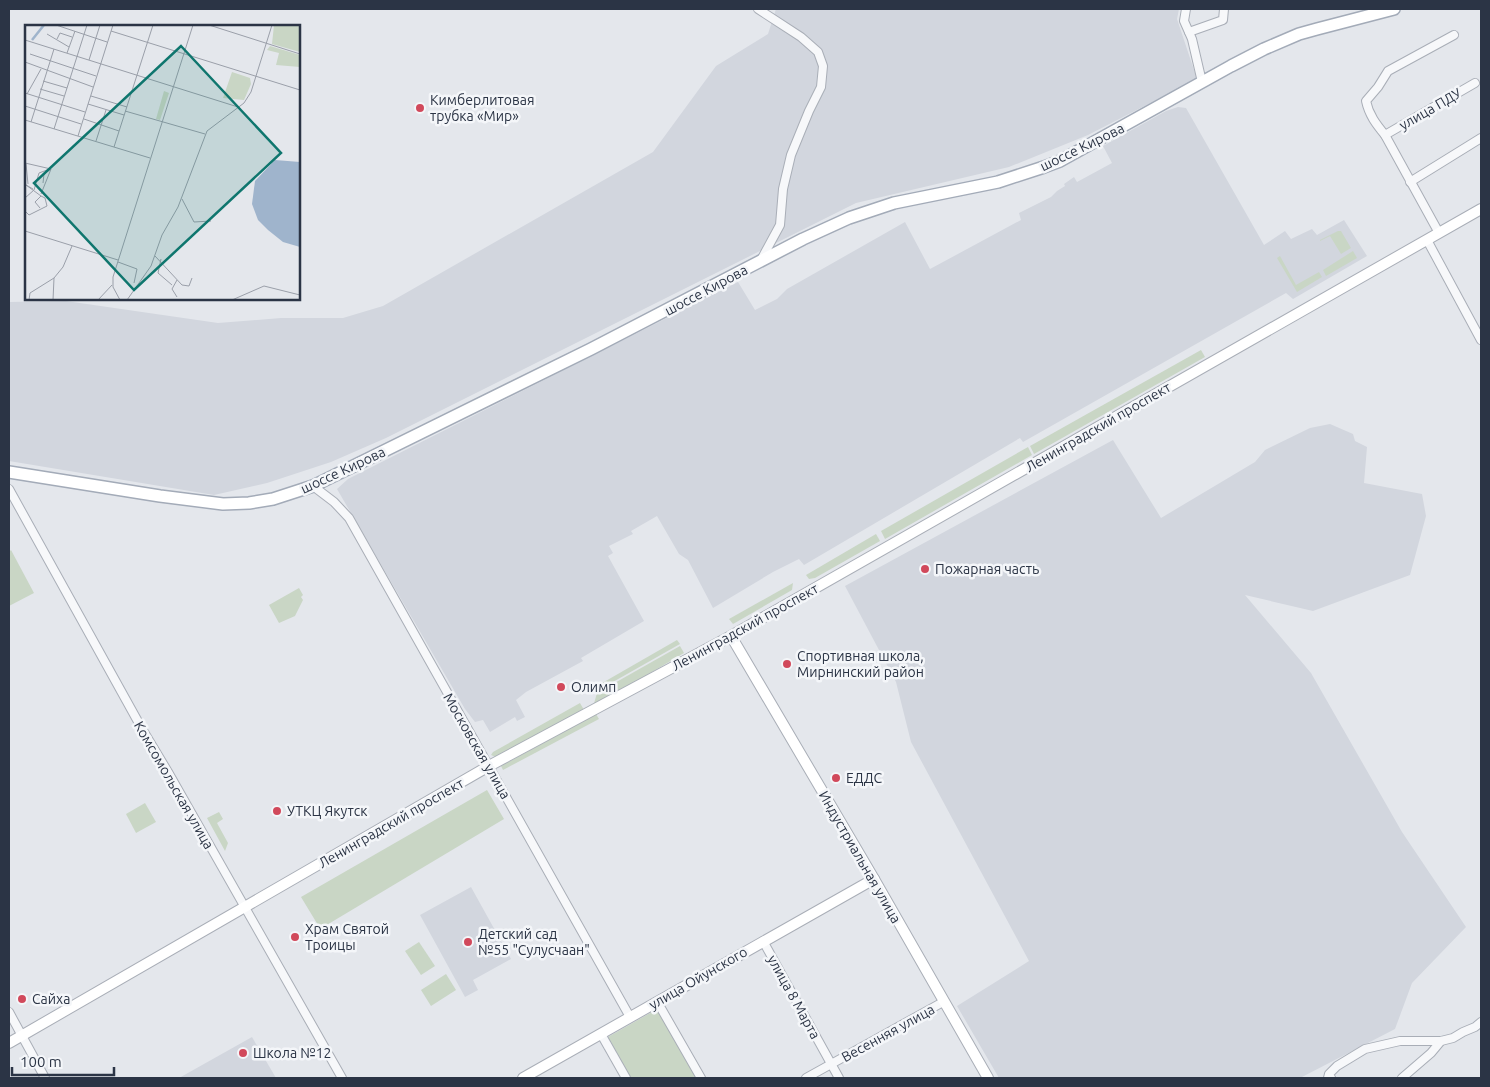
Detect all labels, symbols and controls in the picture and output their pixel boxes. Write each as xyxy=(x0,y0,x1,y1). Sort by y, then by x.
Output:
inset map xyxy=(25,25,300,300)
street label: улица ПДУ xyxy=(1396,85,1464,133)
place label: Кимберлитовая трубка «Мир» xyxy=(430,92,534,124)
marker: Кимберлитовая трубка «Мир» xyxy=(414,102,426,114)
street label: шоссе Кирова xyxy=(1037,120,1127,174)
street label: шоссе Кирова xyxy=(662,261,750,319)
street label: Ленинградский проспект xyxy=(1023,379,1173,475)
street label: шоссе Кирова xyxy=(298,443,388,497)
place label: Пожарная часть xyxy=(935,561,1039,577)
marker: Пожарная часть xyxy=(919,563,931,575)
street label: Ленинградский проспект xyxy=(669,580,821,674)
place label: Спортивная школа, Мирнинский район xyxy=(797,648,924,680)
marker: Спортивная школа, Мирнинский район xyxy=(781,658,793,670)
place label: Олимп xyxy=(571,679,616,695)
marker: Олимп xyxy=(555,681,567,693)
street label: Московская улица xyxy=(440,690,514,802)
street label: Комсомольская улица xyxy=(131,718,217,852)
place label: ЕДДС xyxy=(846,770,883,786)
marker: ЕДДС xyxy=(830,772,842,784)
street label: Ленинградский проспект xyxy=(316,775,466,871)
street label: Индустриальная улица xyxy=(816,788,904,926)
place label: УТКЦ Якутск xyxy=(287,803,368,819)
marker: УТКЦ Якутск xyxy=(271,805,283,817)
place label: Храм Святой Троицы xyxy=(305,921,389,953)
place label: Детский сад №55 "Сулусчаан" xyxy=(478,926,590,958)
marker: Храм Святой Троицы xyxy=(289,931,301,943)
marker: Детский сад №55 "Сулусчаан" xyxy=(462,936,474,948)
street label: улица Ойунского xyxy=(646,943,750,1013)
street label: улица 8 Марта xyxy=(764,952,824,1042)
place label: Сайха xyxy=(32,991,70,1007)
marker: Сайха xyxy=(16,993,28,1005)
street label: Весенняя улица xyxy=(839,1001,937,1065)
scale bar xyxy=(12,1044,115,1076)
place label: Школа №12 xyxy=(253,1045,332,1061)
marker: Школа №12 xyxy=(237,1047,249,1059)
text: 100 m xyxy=(20,1053,62,1070)

